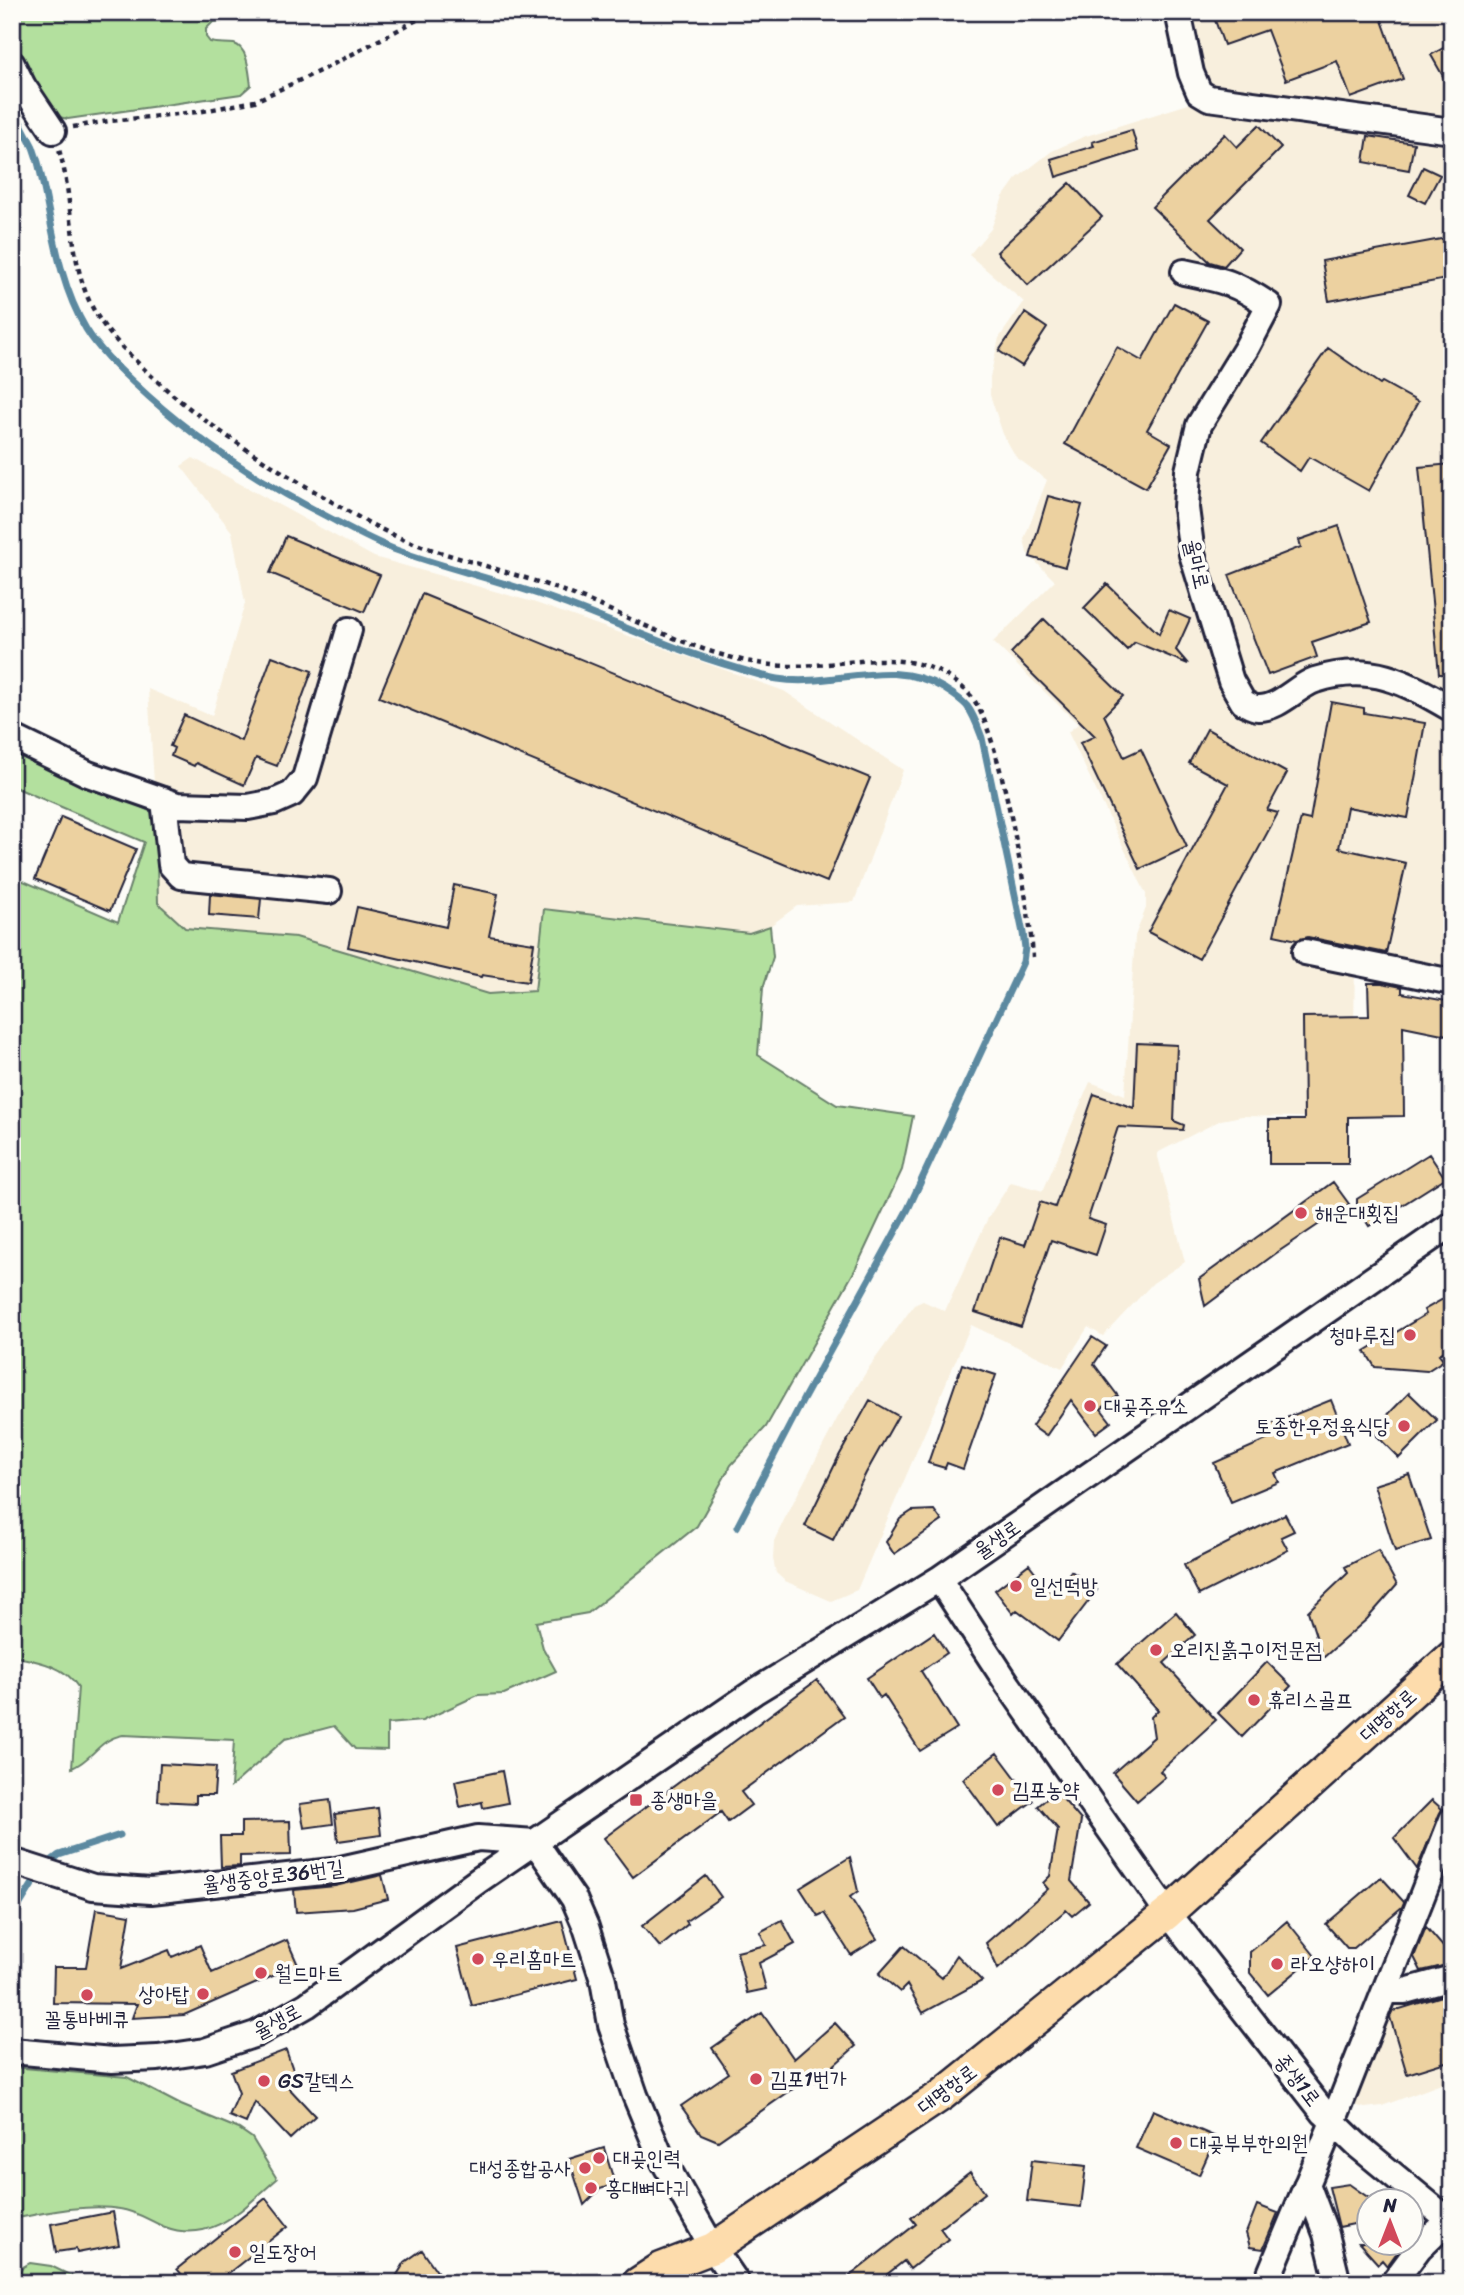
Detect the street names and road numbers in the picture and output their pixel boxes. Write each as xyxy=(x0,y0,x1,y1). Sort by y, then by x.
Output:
street label: 율마로 xyxy=(1173,535,1221,593)
street label: 율생로 xyxy=(965,1509,1029,1569)
street label: 대명항로 xyxy=(1350,1678,1426,1752)
street label: 율생중앙로36번길 xyxy=(200,1848,346,1903)
street label: 율생로 xyxy=(246,1992,308,2050)
street label: 종생1로 xyxy=(1265,2045,1331,2115)
street label: 대명항로 xyxy=(909,2053,985,2125)

